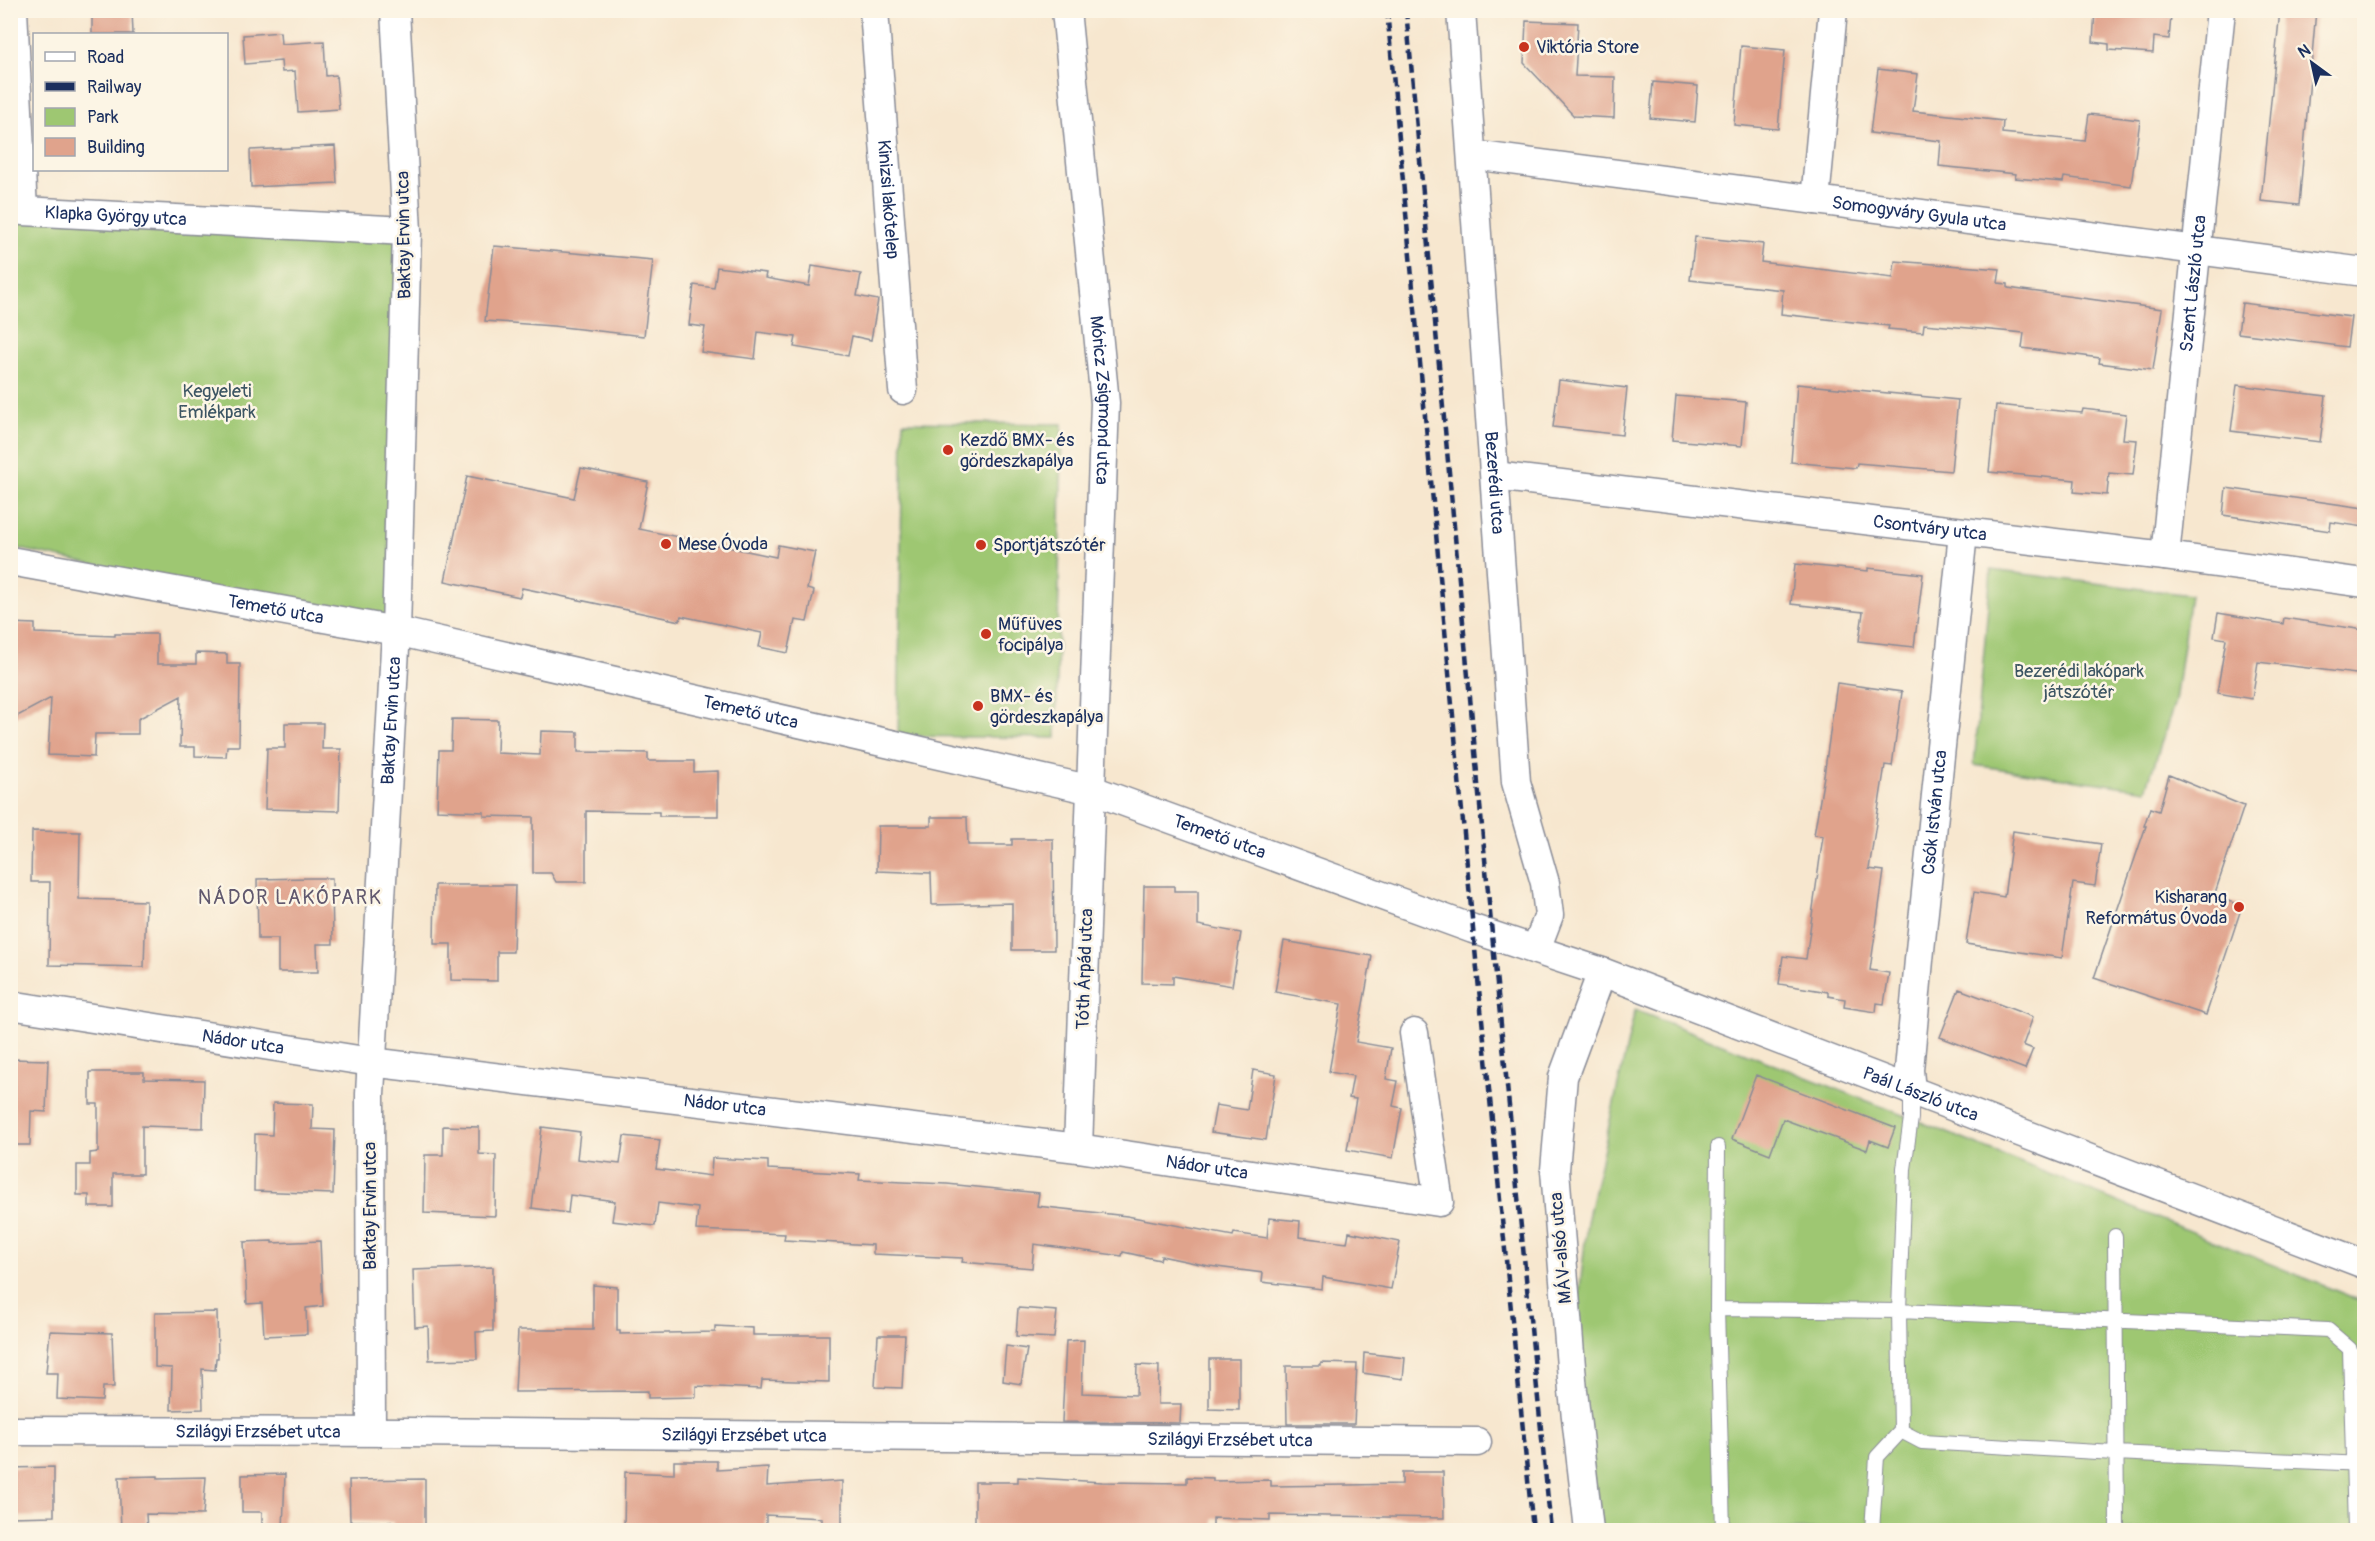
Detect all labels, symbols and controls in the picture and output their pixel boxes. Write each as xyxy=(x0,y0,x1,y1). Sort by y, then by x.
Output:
legend xyxy=(33,33,228,171)
north arrow xyxy=(2282,33,2342,93)
place label: Viktória Store xyxy=(1536,36,1639,59)
marker: Viktória Store xyxy=(1517,40,1531,54)
text: N xyxy=(2294,40,2315,63)
text: Road xyxy=(87,46,124,69)
text: Railway xyxy=(87,76,142,99)
text: Park xyxy=(87,106,119,129)
text: Building xyxy=(87,136,145,159)
street label: Kinizsi lakótelep xyxy=(872,139,904,260)
street label: Baktay Ervin utca xyxy=(391,171,417,299)
street label: Somogyváry Gyula utca xyxy=(1831,191,2008,236)
street label: Klapka György utca xyxy=(44,201,187,231)
street label: Szent László utca xyxy=(2175,214,2211,353)
street label: Móricz Zsigmond utca xyxy=(1085,314,1117,485)
park label: Kegyeleti Emlékpark xyxy=(178,380,256,424)
place label: Kezdő BMX- és gördeszkapálya xyxy=(960,429,1074,473)
street label: Bezerédi utca xyxy=(1480,431,1510,535)
marker: Kezdő BMX- és gördeszkapálya xyxy=(941,443,955,457)
street label: Csontváry utca xyxy=(1872,510,1988,546)
place label: Mese Óvoda xyxy=(678,532,768,556)
place label: Sportjátszótér xyxy=(993,534,1106,557)
marker: Mese Óvoda xyxy=(659,537,673,551)
marker: Sportjátszótér xyxy=(974,538,988,552)
street label: Temető utca xyxy=(226,589,326,629)
place label: Műfüves focipálya xyxy=(998,613,1063,657)
marker: Műfüves focipálya xyxy=(979,627,993,641)
street label: Baktay Ervin utca xyxy=(376,656,406,785)
park label: Bezerédi lakópark játszótér xyxy=(2014,660,2145,704)
place label: BMX- és gördeszkapálya xyxy=(990,685,1103,729)
street label: Temető utca xyxy=(701,690,801,734)
marker: BMX- és gördeszkapálya xyxy=(971,699,985,713)
street label: Csók István utca xyxy=(1916,749,1952,876)
street label: Temető utca xyxy=(1170,809,1269,864)
district label: NÁDOR LAKÓPARK xyxy=(198,885,382,910)
place label: Kisharang Református Óvoda xyxy=(2086,886,2227,930)
marker: Kisharang Református Óvoda xyxy=(2232,900,2246,914)
street label: Tóth Árpád utca xyxy=(1071,908,1099,1030)
street label: Nádor utca xyxy=(200,1024,286,1060)
street label: Paál László utca xyxy=(1860,1062,1982,1127)
street label: Nádor utca xyxy=(682,1089,767,1121)
street label: Baktay Ervin utca xyxy=(359,1142,382,1270)
street label: Nádor utca xyxy=(1164,1150,1250,1185)
street label: MÁV-alsó utca xyxy=(1545,1191,1577,1305)
street label: Szilágyi Erzsébet utca xyxy=(175,1420,341,1443)
street label: Szilágyi Erzsébet utca xyxy=(661,1423,827,1447)
street label: Szilágyi Erzsébet utca xyxy=(1147,1427,1313,1452)

